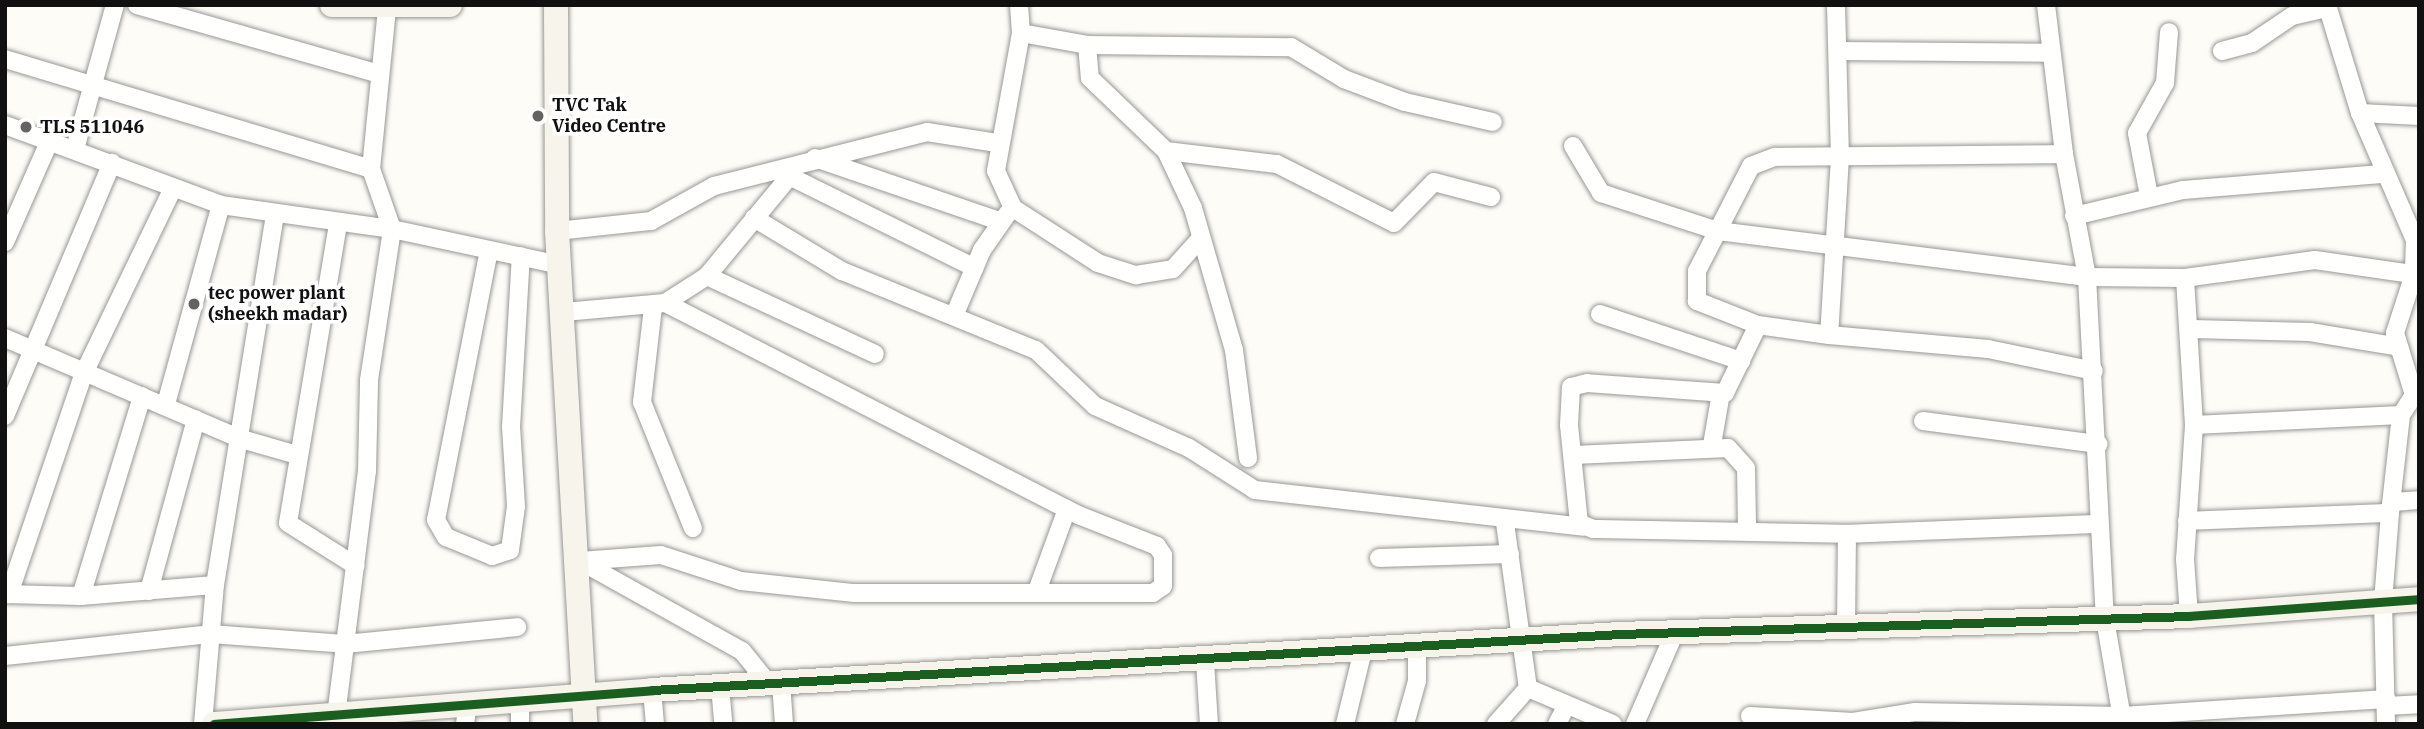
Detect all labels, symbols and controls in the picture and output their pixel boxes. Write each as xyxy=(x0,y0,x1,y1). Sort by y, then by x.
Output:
place label: TVC Tak Video Centre xyxy=(552,95,666,138)
marker: TVC Tak Video Centre xyxy=(530,108,546,124)
place label: TLS 511046 xyxy=(40,116,144,138)
marker: TLS 511046 xyxy=(18,119,34,135)
place label: tec power plant (sheekh madar) xyxy=(208,283,347,326)
marker: tec power plant (sheekh madar) xyxy=(186,296,202,312)

